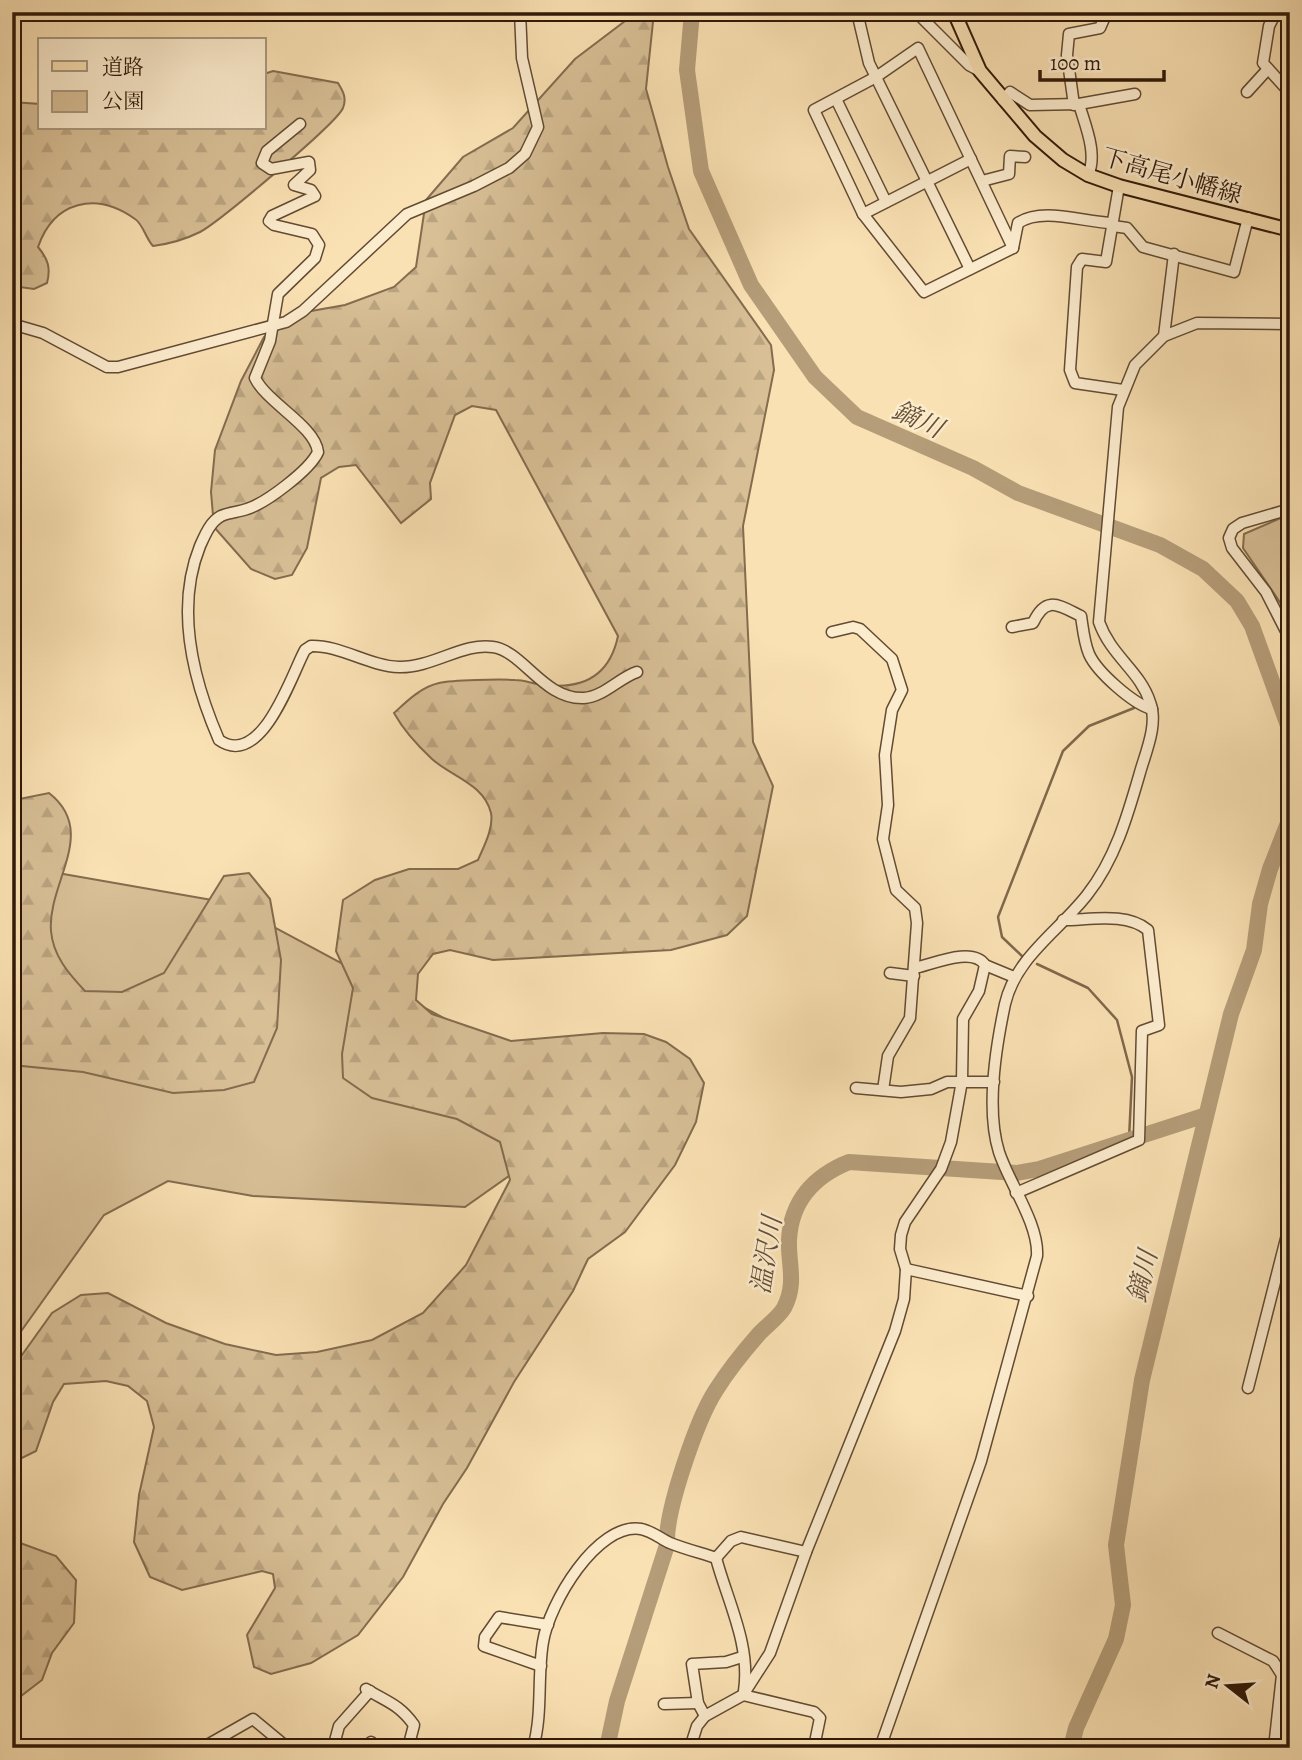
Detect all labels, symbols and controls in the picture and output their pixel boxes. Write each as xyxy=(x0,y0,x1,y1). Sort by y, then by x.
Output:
legend xyxy=(38,38,266,130)
scale bar xyxy=(1040,38,1164,82)
text: 100 m xyxy=(1050,49,1101,77)
text: 道路 xyxy=(102,53,144,81)
text: 公園 xyxy=(102,87,144,115)
street label: 下高尾小幡線 xyxy=(1098,141,1246,211)
water label: 鏑川 xyxy=(887,393,951,448)
water label: 温沢川 xyxy=(743,1211,790,1296)
water label: 鏑川 xyxy=(1119,1244,1166,1306)
north arrow xyxy=(1194,1652,1264,1722)
text: N xyxy=(1198,1671,1227,1692)

